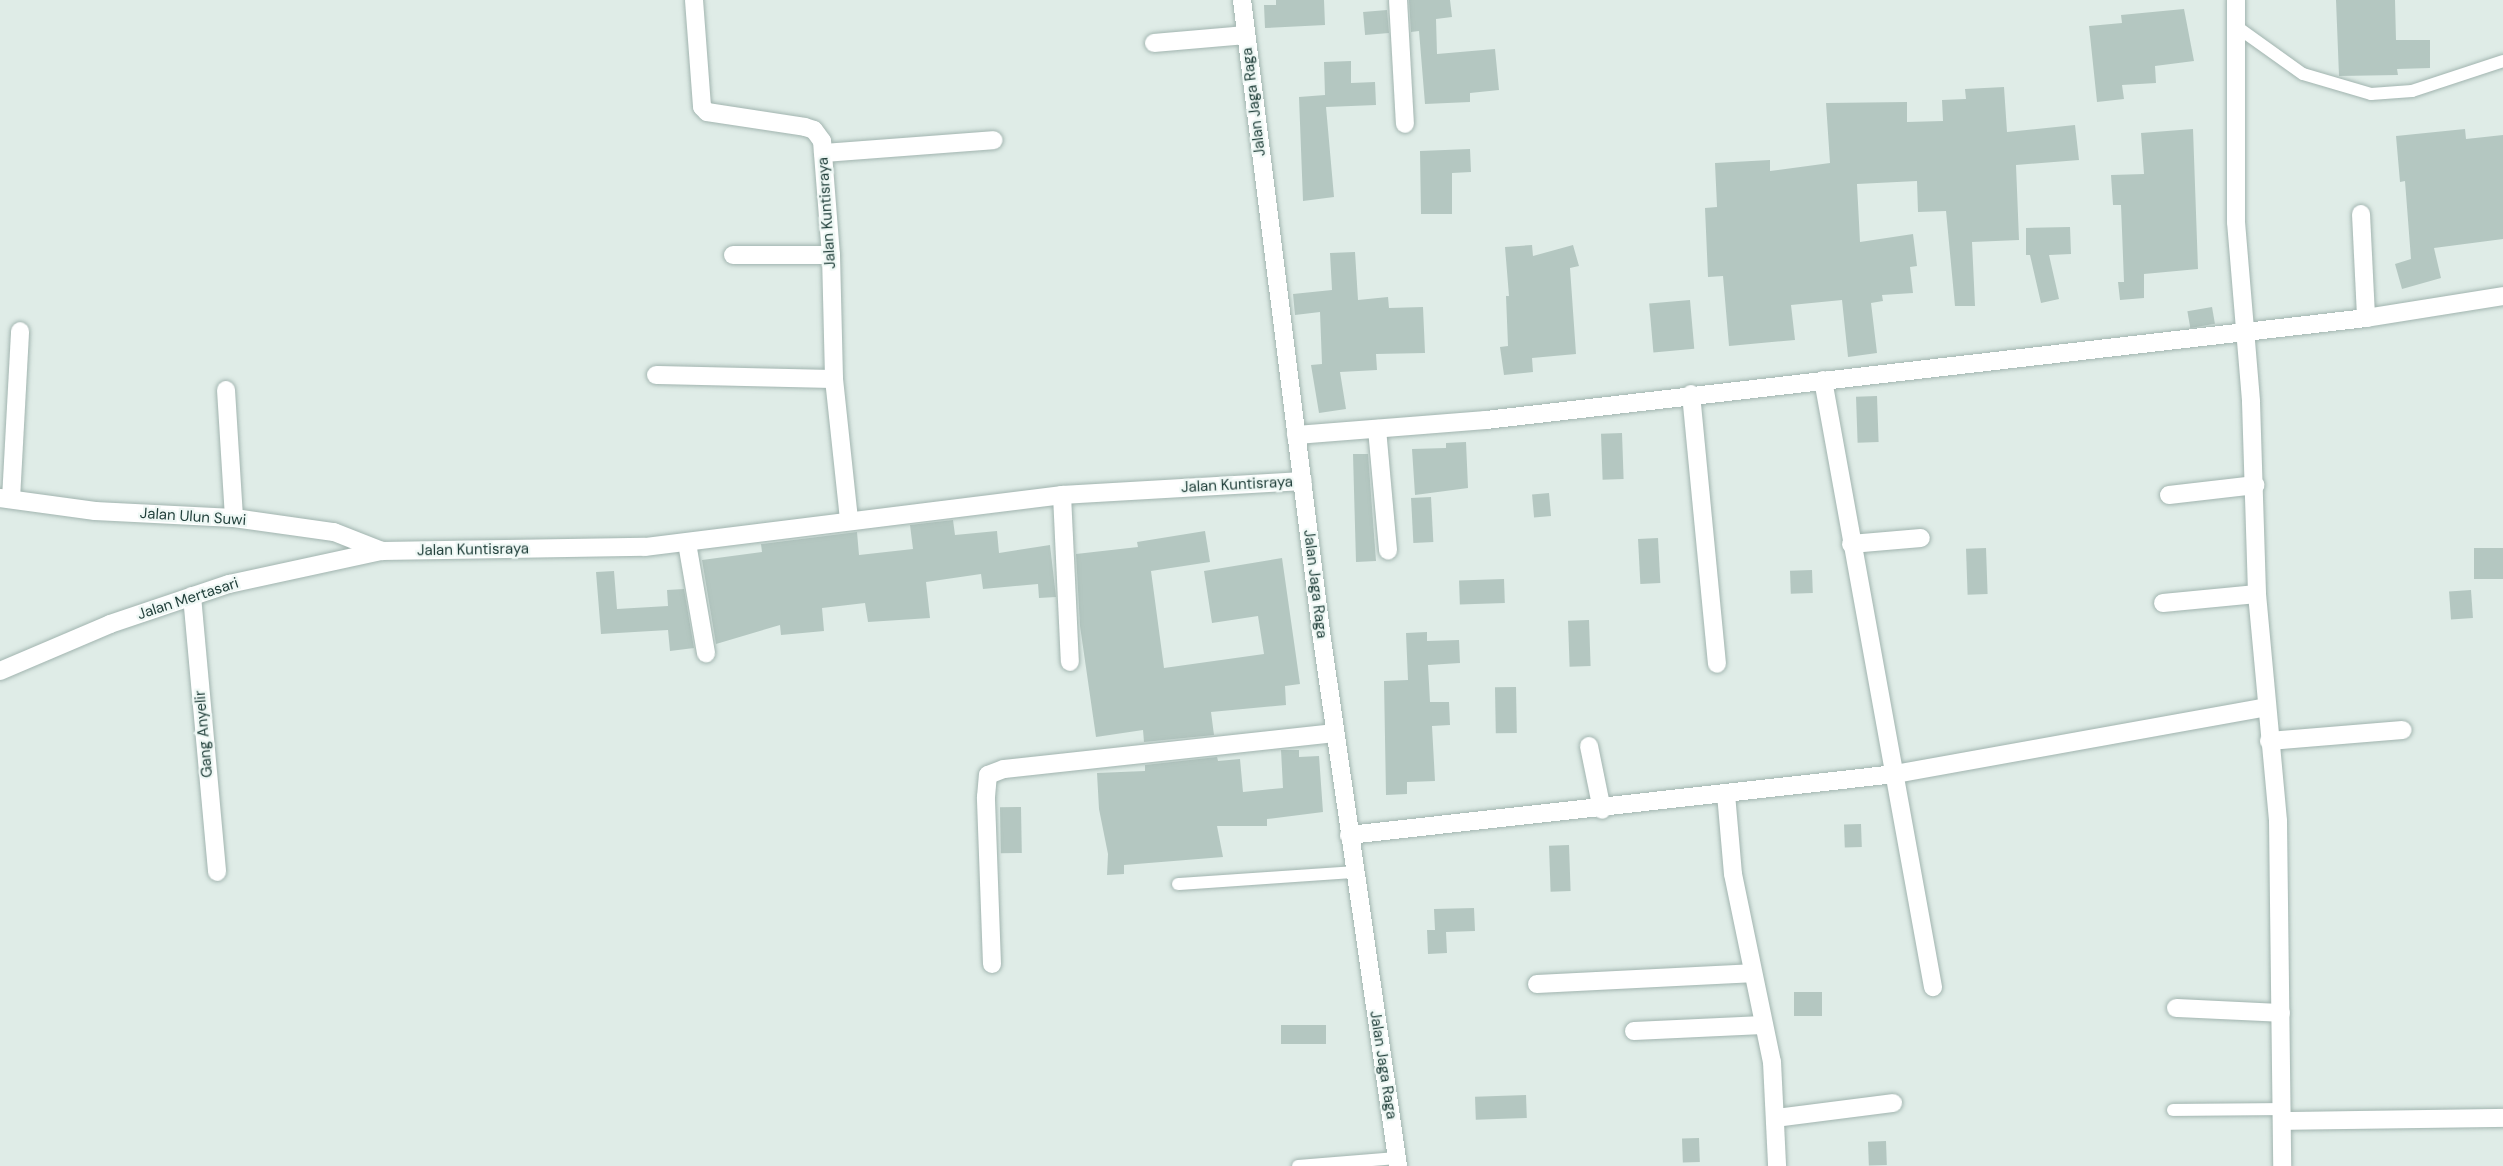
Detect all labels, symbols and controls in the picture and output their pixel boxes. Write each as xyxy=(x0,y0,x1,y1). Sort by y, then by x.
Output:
street label: Jalan Jaga Raga xyxy=(1238,47,1270,157)
street label: Jalan Kuntisraya xyxy=(814,156,840,270)
street label: Jalan Kuntisraya xyxy=(1181,473,1293,497)
street label: Jalan Ulun Suwi xyxy=(139,504,247,530)
street label: Jalan Jaga Raga xyxy=(1299,529,1331,639)
street label: Jalan Kuntisraya xyxy=(417,540,529,560)
street label: Jalan Mertasari xyxy=(135,574,241,624)
street label: Gang Anyelir xyxy=(191,690,217,778)
street label: Jalan Jaga Raga xyxy=(1366,1010,1400,1120)

